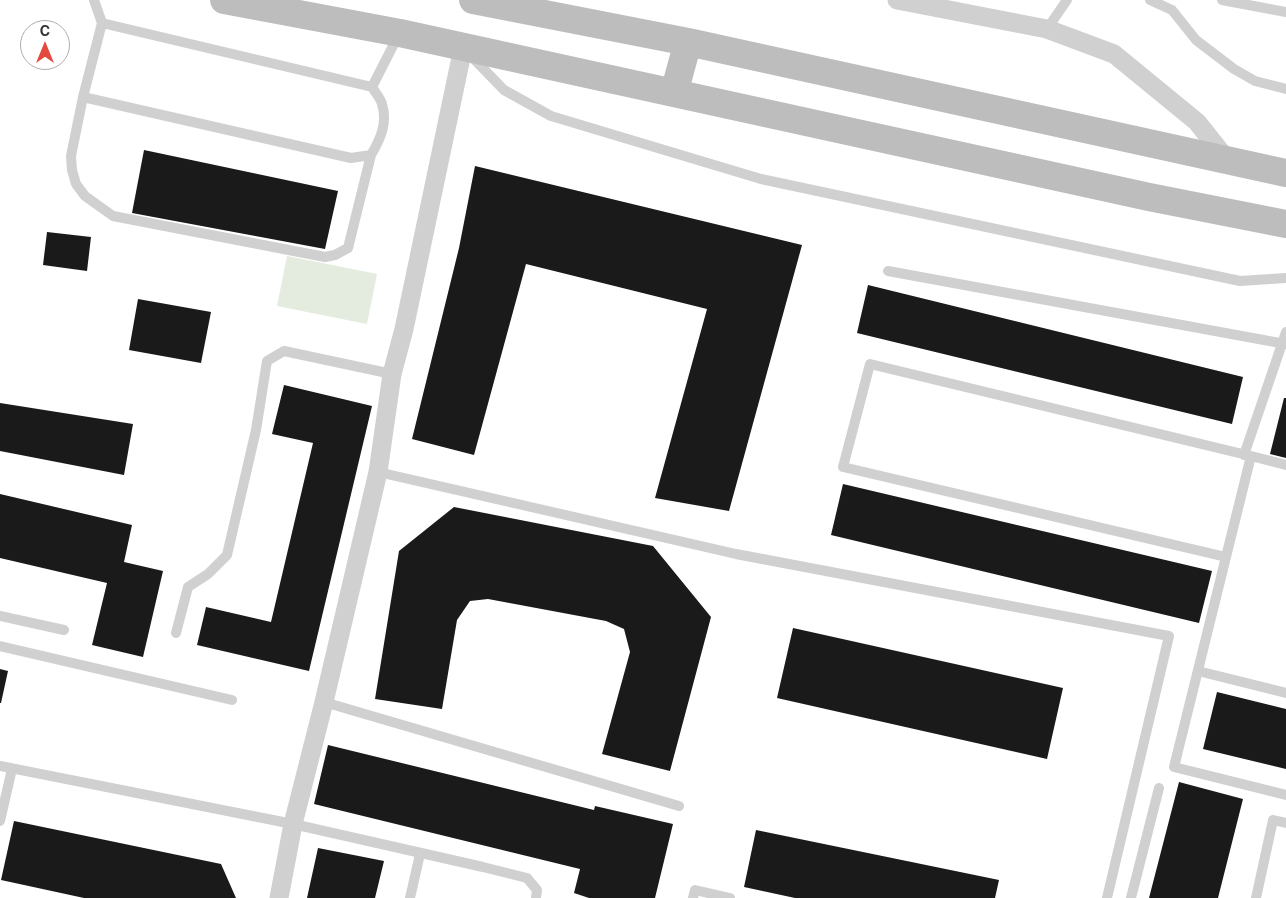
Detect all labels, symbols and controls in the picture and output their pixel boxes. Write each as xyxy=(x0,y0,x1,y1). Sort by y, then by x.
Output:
north arrow xyxy=(20,20,70,70)
text: С xyxy=(40,22,50,39)

